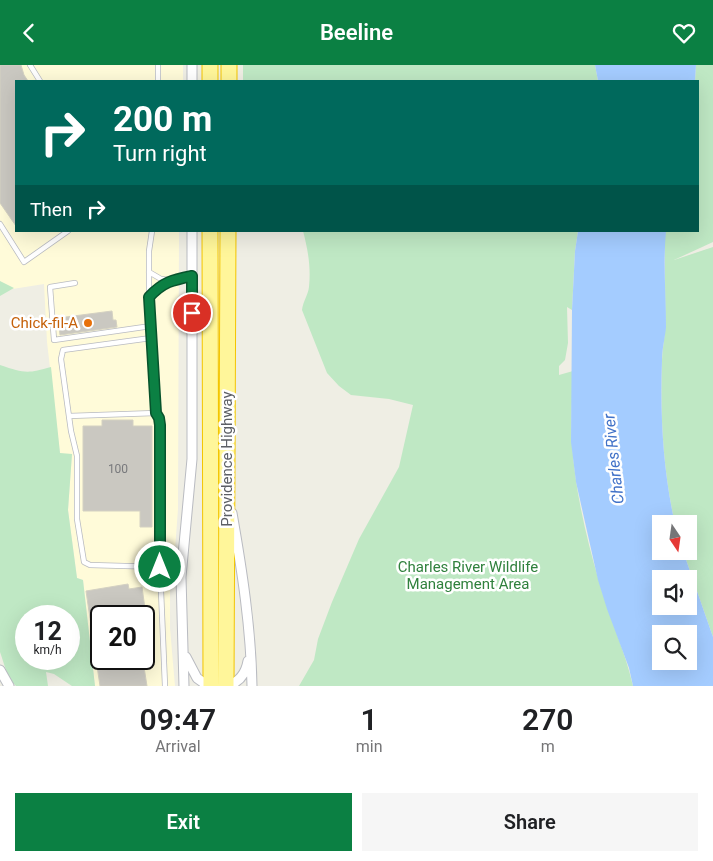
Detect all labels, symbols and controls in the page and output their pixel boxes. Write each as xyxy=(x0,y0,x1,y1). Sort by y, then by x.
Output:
icon: back xyxy=(15,19,43,47)
icon: heart xyxy=(670,19,698,47)
text: Beeline xyxy=(320,20,393,45)
text: 200 m xyxy=(113,99,212,140)
icon: right xyxy=(30,100,95,165)
text: Turn right xyxy=(113,141,207,166)
icon: right xyxy=(82,195,110,223)
text: Then xyxy=(30,198,72,221)
pin xyxy=(171,292,213,334)
icon: arrive xyxy=(178,299,206,327)
place label: Chick-fil-A xyxy=(11,314,78,332)
marker: Chick-fil-A xyxy=(82,317,94,329)
street label: Providence Highway xyxy=(218,391,236,527)
water label: Charles River xyxy=(599,412,628,505)
house number: 100 xyxy=(108,462,128,476)
north arrow xyxy=(652,515,698,560)
map controls xyxy=(652,515,697,670)
position arrow xyxy=(133,540,185,592)
park label: Charles River Wildlife Management Area xyxy=(398,558,538,593)
button: sound xyxy=(652,570,697,615)
speed limit sign: 20 xyxy=(90,605,155,670)
text: 12 xyxy=(33,617,62,646)
button: search xyxy=(652,625,697,670)
text: km/h xyxy=(33,643,62,657)
text: 09:47 xyxy=(140,702,216,737)
text: 1 xyxy=(361,702,378,737)
text: 270 xyxy=(522,702,573,737)
text: Arrival xyxy=(155,737,201,756)
text: min xyxy=(356,737,383,756)
text: m xyxy=(541,737,555,756)
button: Exit xyxy=(15,793,352,851)
button: Share xyxy=(362,793,698,851)

